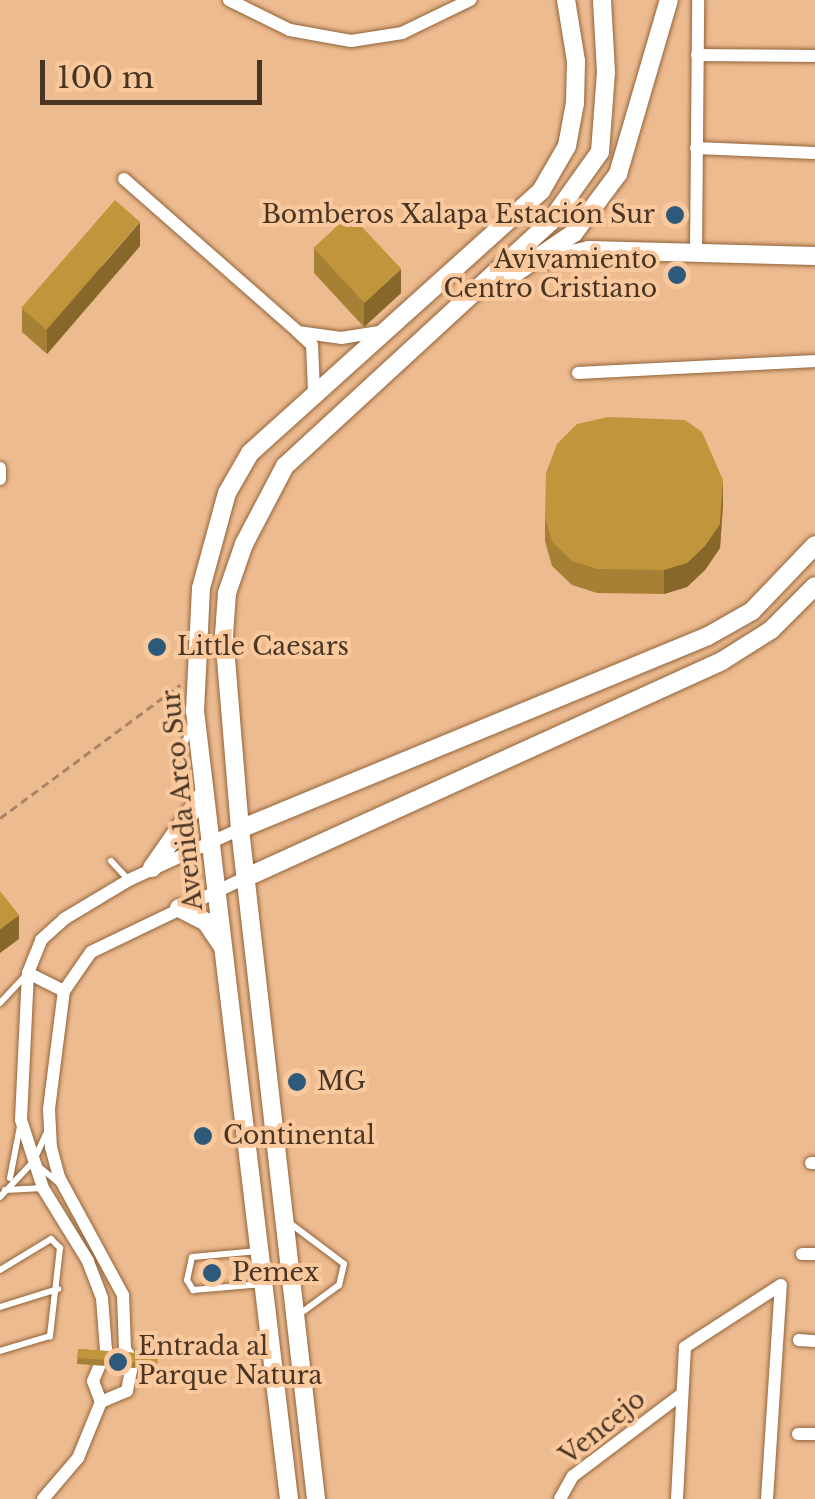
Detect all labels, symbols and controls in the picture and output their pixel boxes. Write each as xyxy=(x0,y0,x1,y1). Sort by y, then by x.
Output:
scale bar xyxy=(45,40,268,102)
text: 100 m xyxy=(57,59,154,96)
place label: Bomberos Xalapa Estación Sur xyxy=(261,200,655,230)
marker: Bomberos Xalapa Estación Sur xyxy=(664,204,686,226)
place label: Avivamiento Centro Cristiano xyxy=(444,246,657,305)
marker: Avivamiento Centro Cristiano xyxy=(666,264,688,286)
place label: Little Caesars xyxy=(177,632,349,662)
marker: Little Caesars xyxy=(146,636,168,658)
street label: Avenida Arco Sur xyxy=(156,687,210,913)
place label: MG xyxy=(317,1067,366,1097)
marker: MG xyxy=(286,1071,308,1093)
place label: Continental xyxy=(223,1121,375,1151)
marker: Continental xyxy=(192,1125,214,1147)
place label: Pemex xyxy=(232,1258,319,1288)
marker: Pemex xyxy=(201,1262,223,1284)
place label: Entrada al Parque Natura xyxy=(138,1333,322,1392)
marker: Entrada al Parque Natura xyxy=(107,1351,129,1373)
street label: Vencejo xyxy=(554,1385,652,1471)

